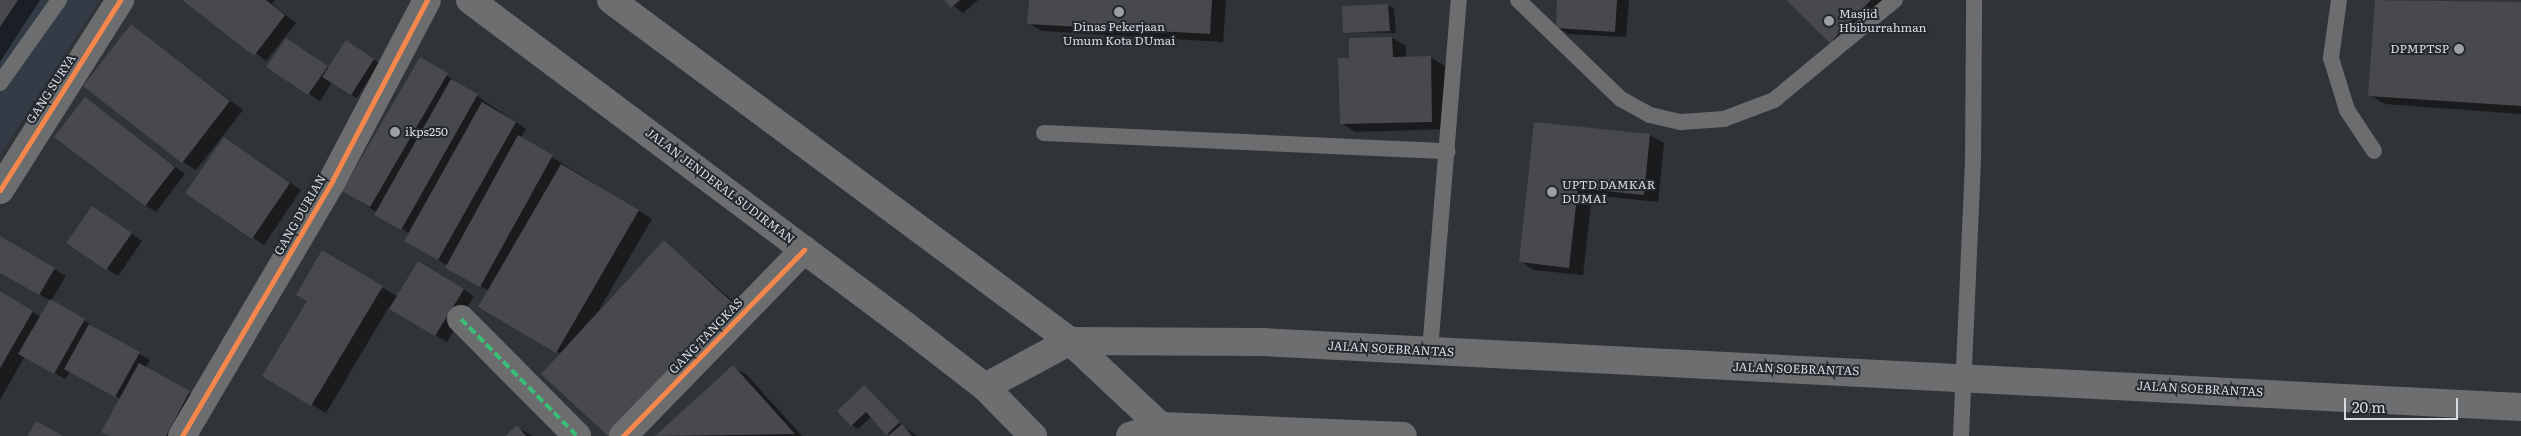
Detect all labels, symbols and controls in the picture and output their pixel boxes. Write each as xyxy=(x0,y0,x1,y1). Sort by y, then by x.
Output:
marker: Dinas Pekerjaan Umum Kota DUmai xyxy=(1113,6,1125,18)
place label: Masjid Hbiburrahman xyxy=(1839,7,1927,35)
marker: Masjid Hbiburrahman xyxy=(1823,15,1835,27)
place label: Dinas Pekerjaan Umum Kota DUmai xyxy=(1063,20,1175,48)
place label: DPMPTSP xyxy=(2390,42,2449,56)
marker: DPMPTSP xyxy=(2453,43,2465,55)
street label: GANG SURYA xyxy=(23,52,79,126)
place label: ikps250 xyxy=(405,125,448,139)
street label: JALAN JENDERAL SUDIRMAN xyxy=(643,125,797,247)
marker: ikps250 xyxy=(389,126,401,138)
street label: GANG DURIAN xyxy=(271,172,329,258)
place label: UPTD DAMKAR DUMAI xyxy=(1562,178,1655,206)
marker: UPTD DAMKAR DUMAI xyxy=(1546,186,1558,198)
street label: GANG TANGKAS xyxy=(666,295,746,377)
street label: JALAN SOEBRANTAS xyxy=(1327,338,1455,360)
street label: JALAN SOEBRANTAS xyxy=(1732,360,1860,378)
street label: JALAN SOEBRANTAS xyxy=(2136,378,2264,400)
scale bar xyxy=(2346,388,2460,420)
text: 20 m xyxy=(2352,395,2386,418)

